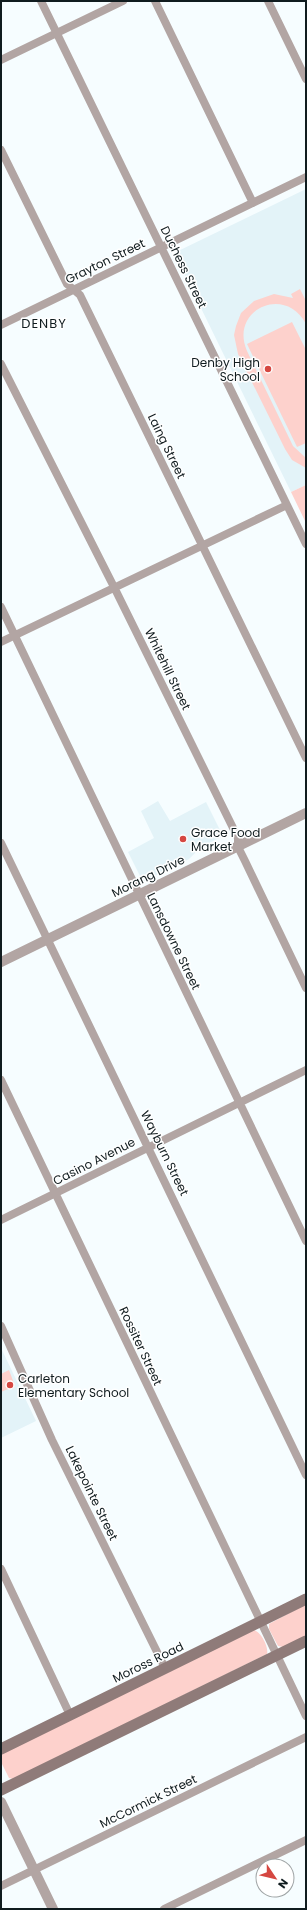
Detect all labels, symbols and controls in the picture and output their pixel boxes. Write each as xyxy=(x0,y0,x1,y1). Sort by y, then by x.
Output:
street label: Duchess Street xyxy=(157,223,211,311)
street label: Grayton Street xyxy=(62,234,148,288)
district label: DENBY xyxy=(21,314,67,333)
place label: Denby High School xyxy=(191,354,260,385)
marker: Denby High School xyxy=(263,364,273,374)
street label: Laing Street xyxy=(144,411,190,481)
street label: Whitehill Street xyxy=(141,625,195,713)
place label: Grace Food Market xyxy=(191,824,260,855)
marker: Grace Food Market xyxy=(178,834,188,844)
street label: Morang Drive xyxy=(108,851,188,901)
street label: Lansdowne Street xyxy=(143,889,205,993)
street label: Wayburn Street xyxy=(137,1108,193,1198)
street label: Casino Avenue xyxy=(50,1133,138,1189)
street label: Rossiter Street xyxy=(115,1304,167,1388)
place label: Carleton Elementary School xyxy=(18,1370,129,1401)
marker: Carleton Elementary School xyxy=(5,1380,15,1390)
street label: Lakepointe Street xyxy=(62,1443,122,1543)
street label: Moross Road xyxy=(110,1637,186,1687)
street label: McCormick Street xyxy=(97,1770,199,1832)
north arrow xyxy=(255,1858,295,1898)
text: N xyxy=(274,1876,292,1892)

